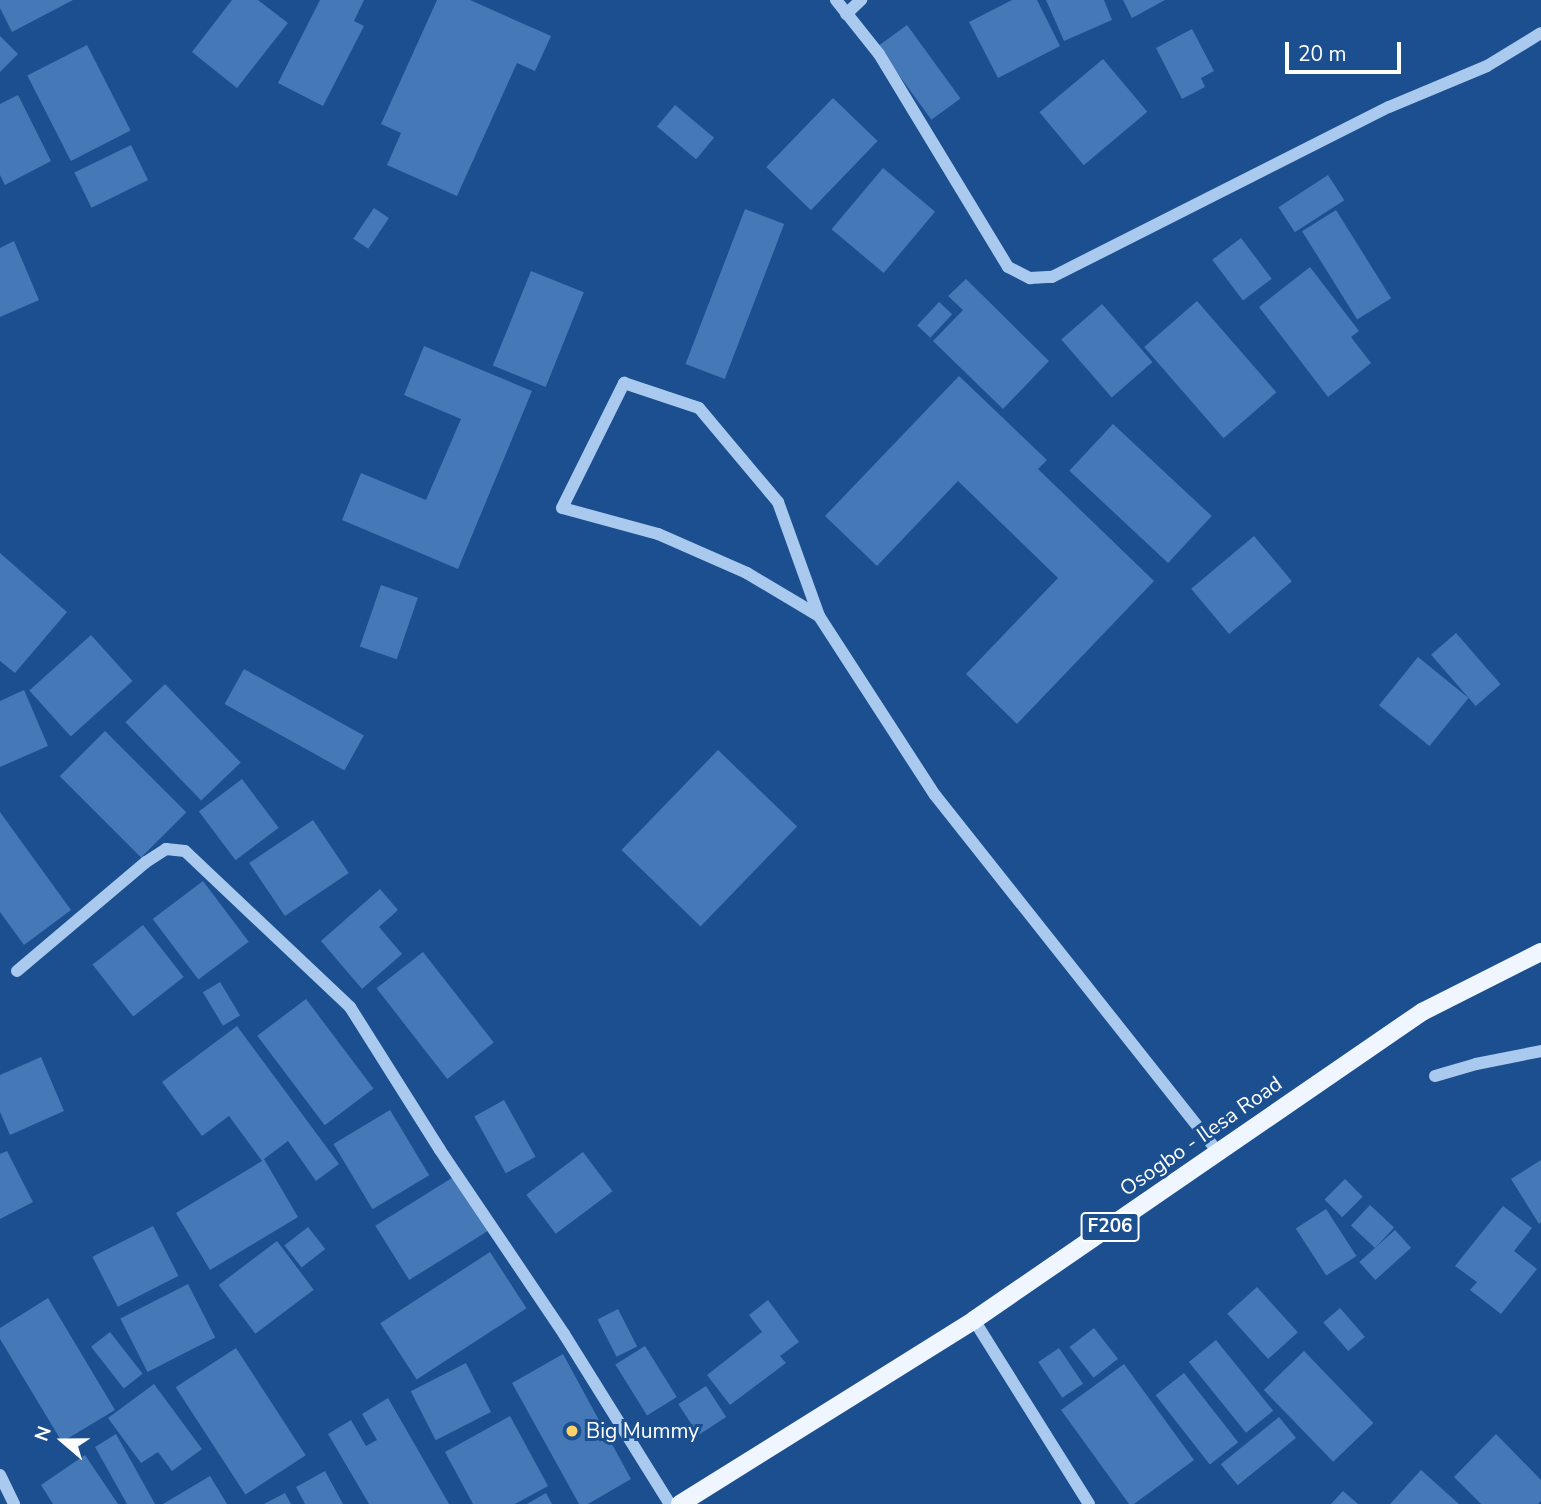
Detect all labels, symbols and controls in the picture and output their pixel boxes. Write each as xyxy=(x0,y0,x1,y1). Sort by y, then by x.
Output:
scale bar xyxy=(1289,28,1404,72)
text: 20 m xyxy=(1298,40,1347,68)
street label: Osogbo - Ilesa Road xyxy=(1115,1071,1287,1201)
road number: F206 xyxy=(1080,1212,1140,1242)
north arrow xyxy=(28,1406,98,1476)
place label: Big Mummy xyxy=(586,1418,699,1444)
text: N xyxy=(29,1423,58,1445)
marker: Big Mummy xyxy=(564,1423,580,1439)

